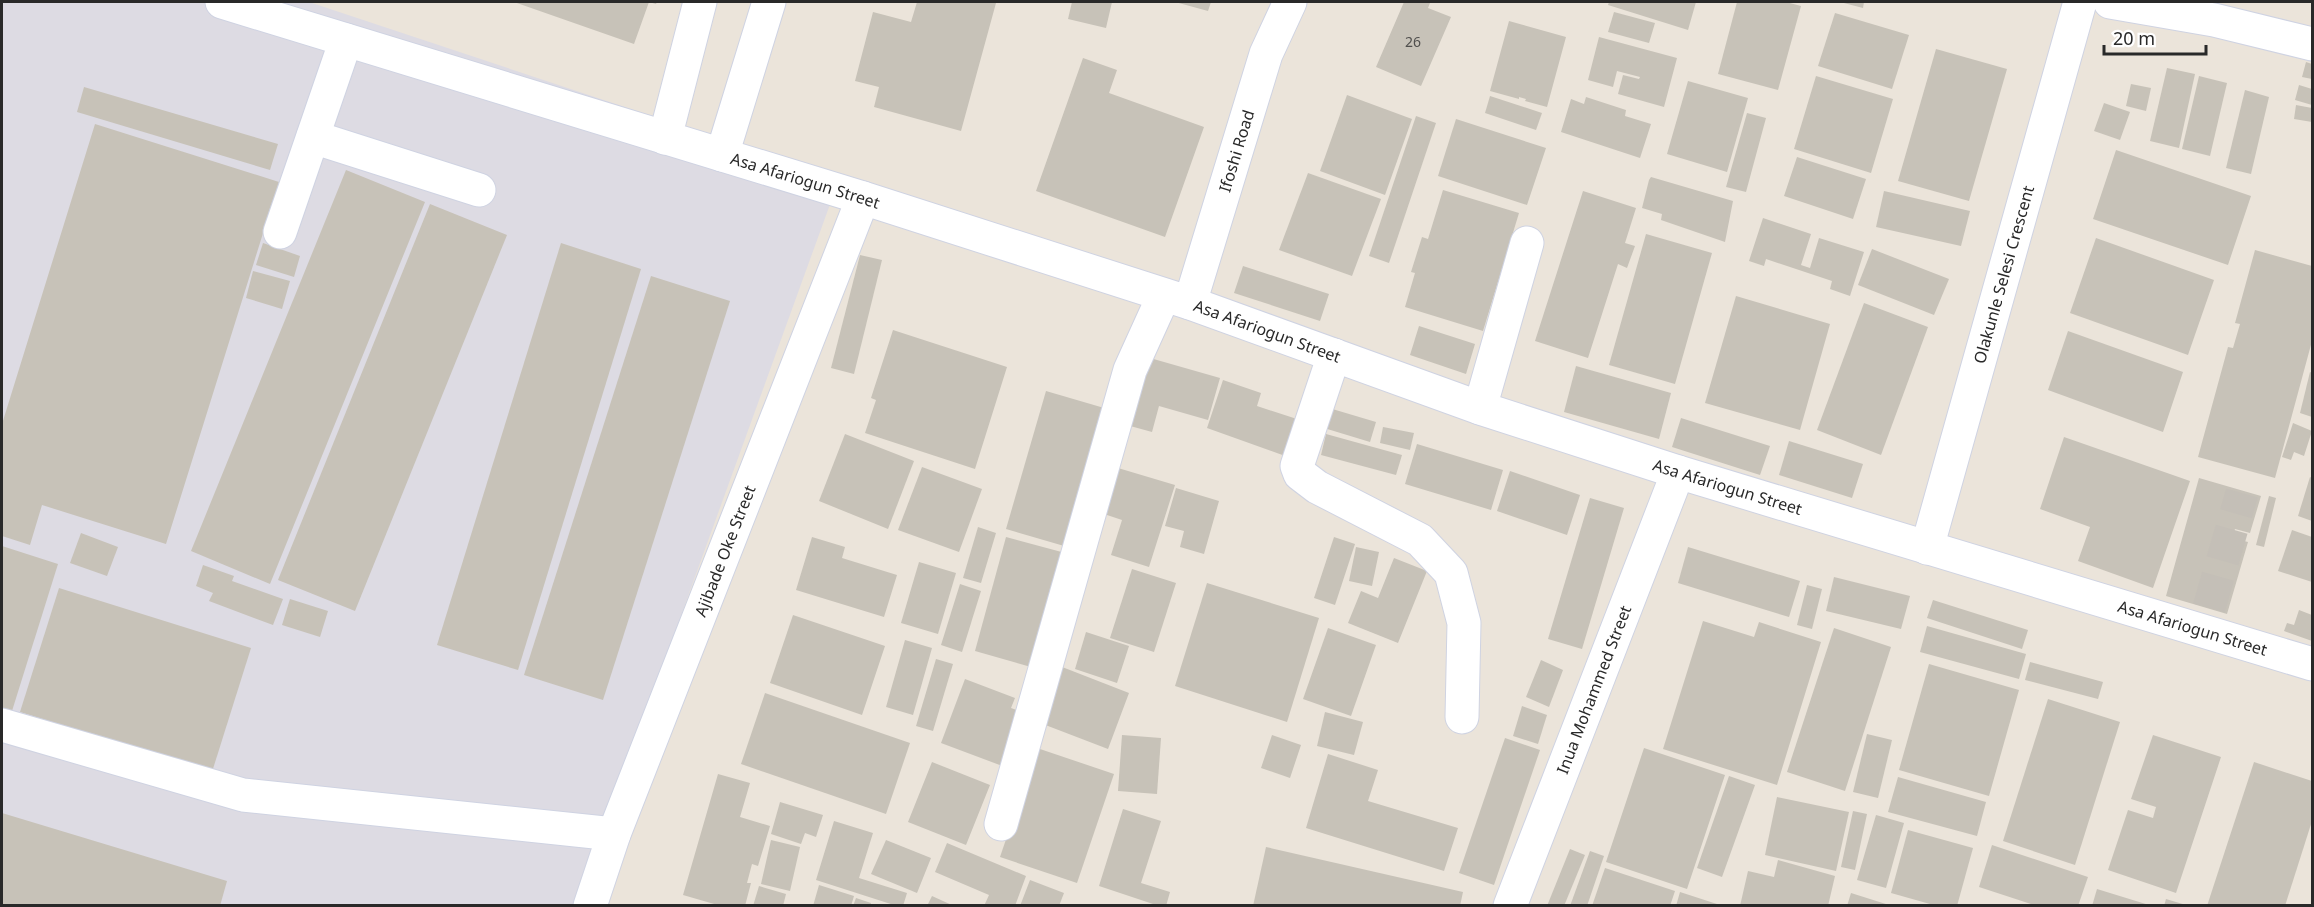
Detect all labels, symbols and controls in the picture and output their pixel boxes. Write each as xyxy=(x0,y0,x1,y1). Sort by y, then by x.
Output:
scale bar xyxy=(2104,18,2206,56)
text: 20 m xyxy=(2113,26,2155,50)
house number: 26 xyxy=(1405,32,1421,51)
street label: Ifoshi Road xyxy=(1213,107,1259,195)
street label: Asa Afariogun Street xyxy=(728,147,883,214)
street label: Olakunle Selesi Crescent xyxy=(1968,183,2039,366)
street label: Asa Afariogun Street xyxy=(1191,294,1344,368)
street label: Asa Afariogun Street xyxy=(1650,454,1805,520)
street label: Ajibade Oke Street xyxy=(689,482,761,620)
street label: Asa Afariogun Street xyxy=(2115,595,2270,661)
street label: Inua Mohammed Street xyxy=(1551,602,1636,777)

